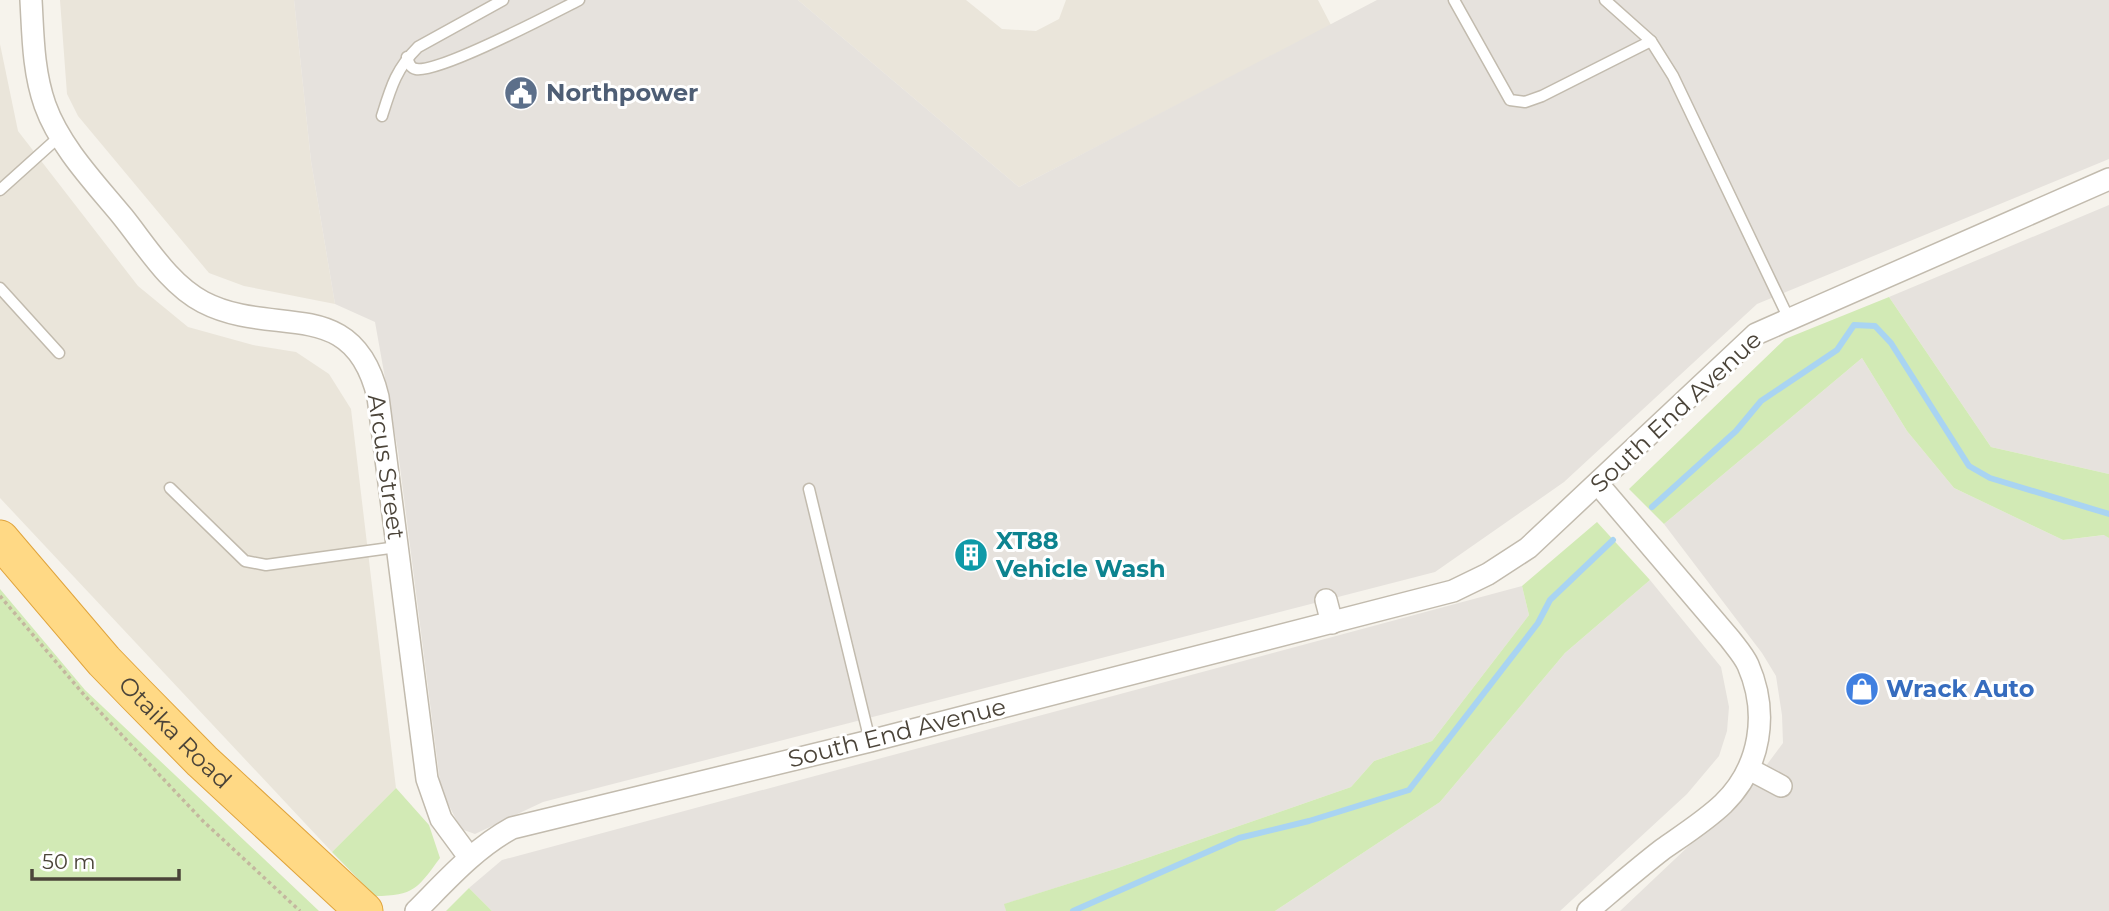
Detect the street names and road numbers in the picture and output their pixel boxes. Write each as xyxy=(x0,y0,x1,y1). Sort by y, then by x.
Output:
street label: South End Avenue xyxy=(1584,325,1767,498)
street label: Arcus Street xyxy=(362,392,411,542)
street label: Otaika Road xyxy=(113,670,237,795)
street label: South End Avenue xyxy=(785,691,1009,774)

